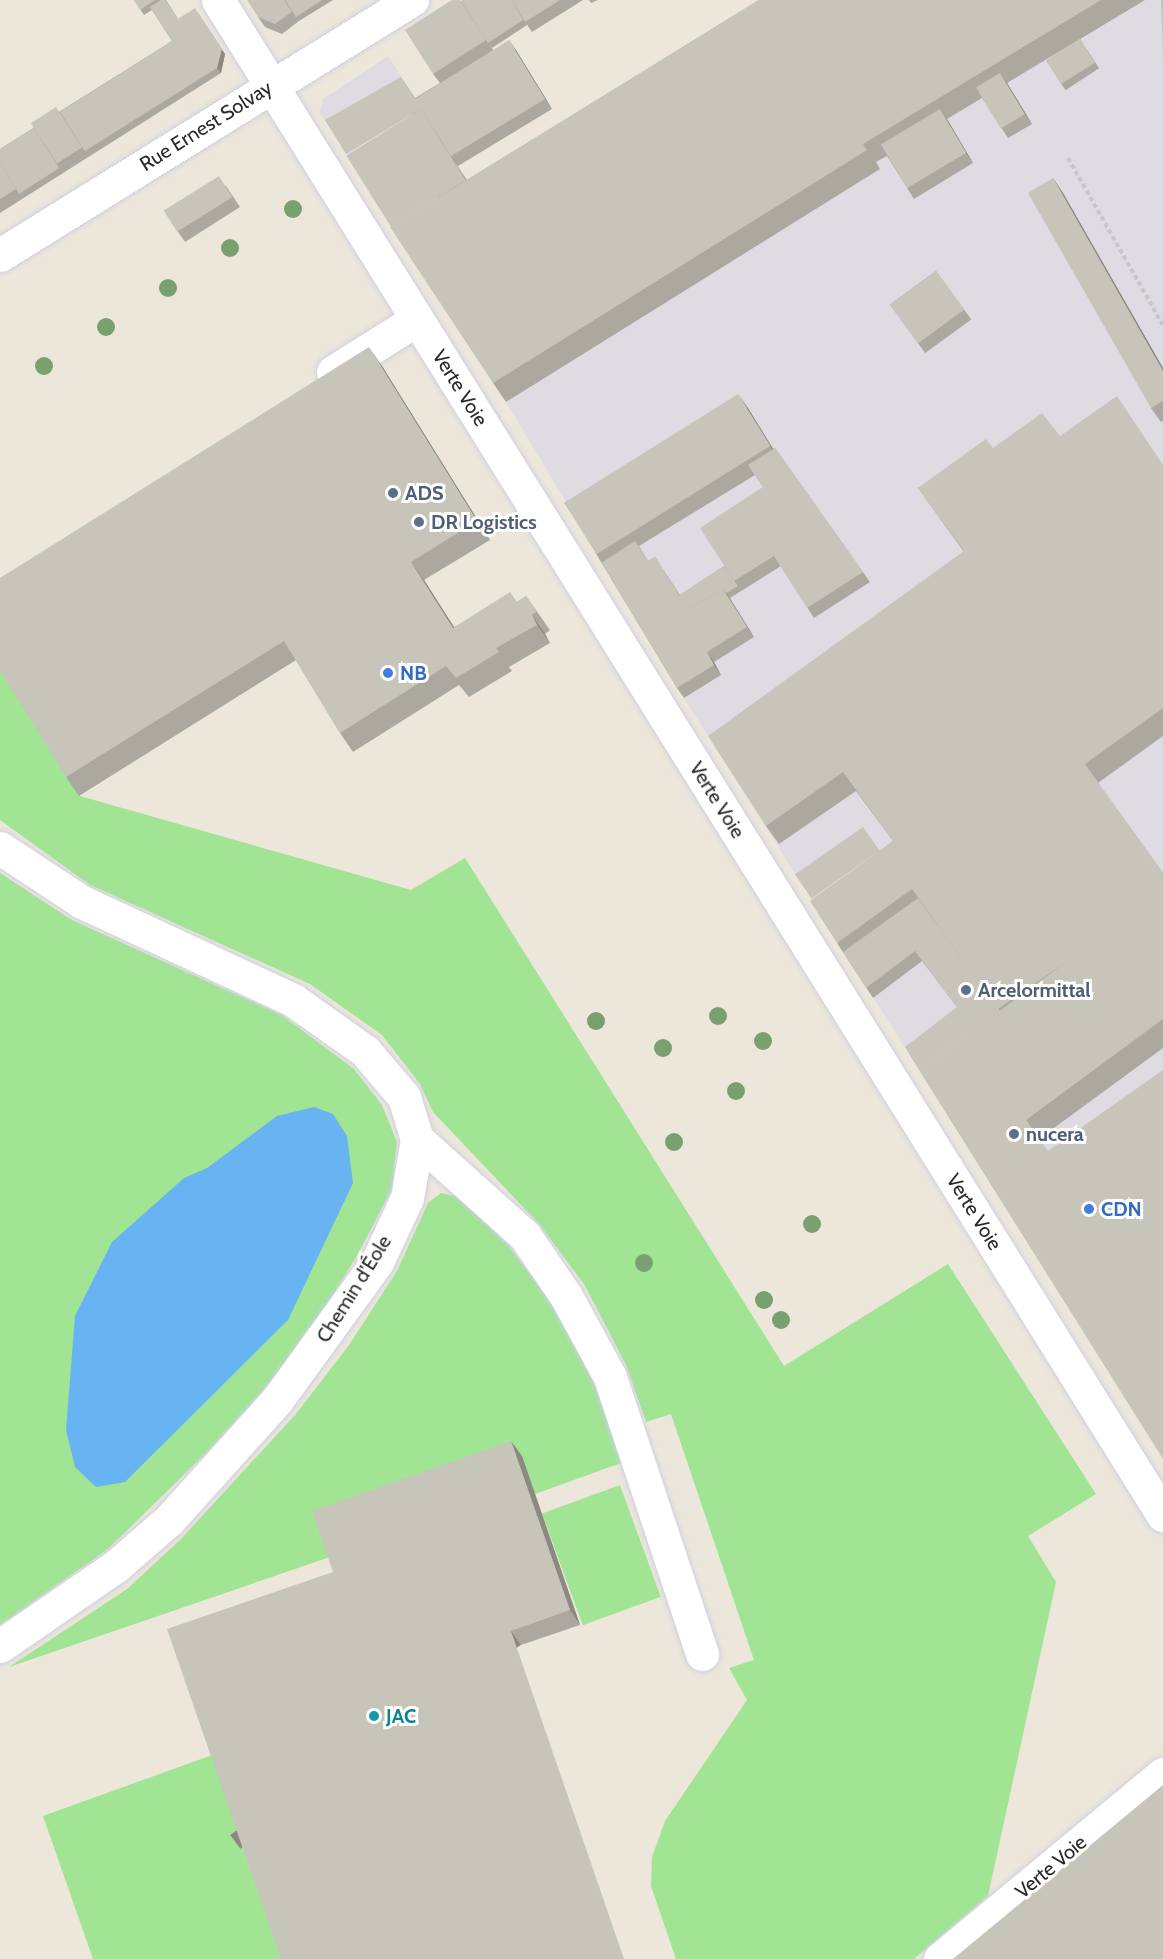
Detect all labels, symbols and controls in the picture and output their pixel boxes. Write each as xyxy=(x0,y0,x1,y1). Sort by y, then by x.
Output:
street label: Rue Ernest Solvay xyxy=(135,76,277,176)
street label: Verte Voie xyxy=(427,345,493,431)
place label: ADS xyxy=(405,481,443,505)
marker: ADS xyxy=(386,486,400,500)
place label: DR Logistics xyxy=(431,510,537,534)
marker: DR Logistics xyxy=(412,515,426,529)
place label: NB xyxy=(400,661,427,685)
marker: NB xyxy=(381,666,395,680)
street label: Verte Voie xyxy=(684,757,750,843)
place label: Arcelormittal xyxy=(978,978,1091,1002)
marker: Arcelormittal xyxy=(959,983,973,997)
place label: nucera xyxy=(1026,1122,1084,1146)
marker: nucera xyxy=(1007,1127,1021,1141)
street label: Verte Voie xyxy=(941,1169,1007,1255)
place label: CDN xyxy=(1101,1197,1142,1221)
marker: CDN xyxy=(1082,1202,1096,1216)
street label: Chemin d'Éole xyxy=(311,1231,397,1347)
place label: JAC xyxy=(386,1704,416,1728)
marker: JAC xyxy=(367,1709,381,1723)
street label: Verte Voie xyxy=(1011,1830,1091,1904)

